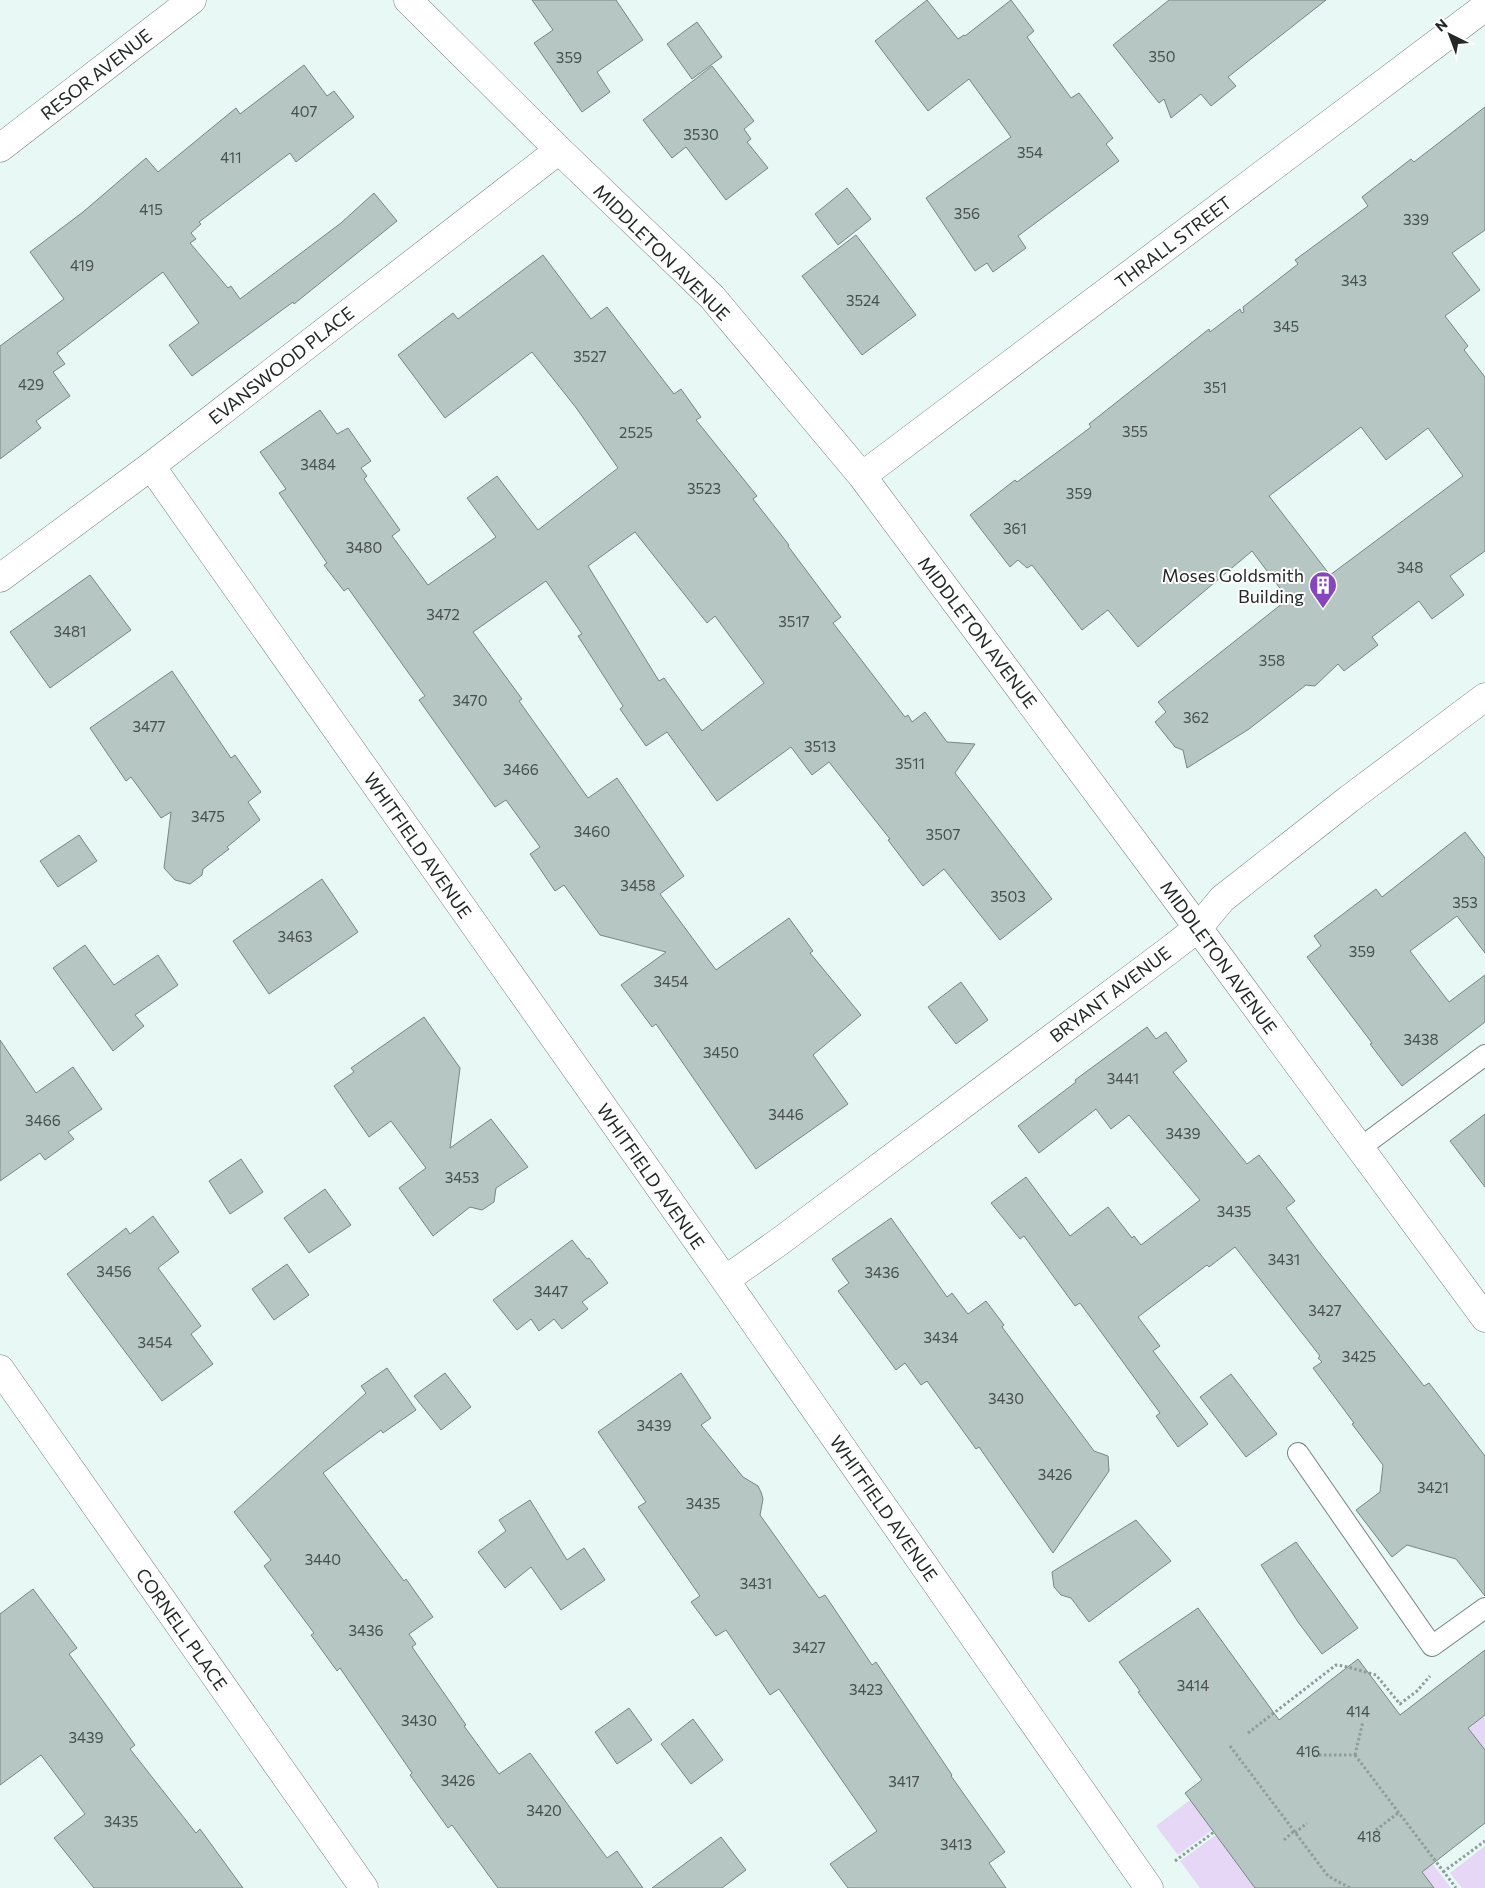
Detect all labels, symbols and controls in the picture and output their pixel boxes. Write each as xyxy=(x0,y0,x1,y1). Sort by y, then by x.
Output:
north arrow xyxy=(1425,10,1475,60)
text: N xyxy=(1431,15,1451,35)
street label: RESOR AVENUE xyxy=(36,24,156,124)
house number: 350 xyxy=(1149,47,1175,65)
house number: 359 xyxy=(556,48,582,66)
house number: 407 xyxy=(291,102,317,120)
house number: 3530 xyxy=(683,125,719,143)
house number: 354 xyxy=(1017,143,1043,161)
house number: 411 xyxy=(220,148,242,166)
street label: MIDDLETON AVENUE xyxy=(589,179,735,325)
street label: THRALL STREET xyxy=(1110,191,1236,293)
house number: 415 xyxy=(139,200,163,218)
house number: 356 xyxy=(954,204,980,222)
house number: 339 xyxy=(1403,210,1429,228)
house number: 419 xyxy=(70,256,94,274)
house number: 343 xyxy=(1341,271,1367,289)
house number: 3524 xyxy=(846,291,880,309)
street label: EVANSWOOD PLACE xyxy=(204,301,358,429)
house number: 345 xyxy=(1273,317,1299,335)
house number: 3527 xyxy=(573,347,607,365)
house number: 429 xyxy=(18,375,44,393)
house number: 351 xyxy=(1203,378,1227,396)
house number: 355 xyxy=(1122,422,1148,440)
house number: 2525 xyxy=(619,423,653,441)
house number: 3484 xyxy=(300,455,336,473)
house number: 3523 xyxy=(687,479,721,497)
house number: 359 xyxy=(1066,484,1092,502)
house number: 361 xyxy=(1003,519,1027,537)
house number: 3480 xyxy=(346,538,382,556)
street label: MIDDLETON AVENUE xyxy=(914,552,1042,712)
house number: 348 xyxy=(1397,558,1423,576)
place label: Moses Goldsmith Building xyxy=(1162,564,1304,607)
building icon: Moses Goldsmith Building xyxy=(1308,570,1338,609)
house number: 3472 xyxy=(426,605,460,623)
house number: 3517 xyxy=(778,612,810,630)
house number: 3481 xyxy=(53,622,87,640)
house number: 358 xyxy=(1259,651,1285,669)
house number: 3470 xyxy=(453,691,487,709)
house number: 362 xyxy=(1183,708,1209,726)
house number: 3477 xyxy=(132,717,166,735)
house number: 3513 xyxy=(804,737,836,755)
house number: 3511 xyxy=(895,754,925,772)
house number: 3466 xyxy=(503,760,539,778)
street label: WHITFIELD AVENUE xyxy=(359,768,477,922)
house number: 3475 xyxy=(191,807,225,825)
house number: 3460 xyxy=(574,822,610,840)
house number: 3507 xyxy=(926,825,960,843)
house number: 3458 xyxy=(620,876,656,894)
street label: MIDDLETON AVENUE xyxy=(1156,876,1282,1038)
house number: 3503 xyxy=(990,887,1026,905)
house number: 353 xyxy=(1452,893,1478,911)
house number: 3463 xyxy=(277,927,313,945)
street label: BRYANT AVENUE xyxy=(1045,941,1175,1047)
house number: 359 xyxy=(1349,942,1375,960)
house number: 3454 xyxy=(653,972,689,990)
house number: 3438 xyxy=(1403,1030,1439,1048)
house number: 3450 xyxy=(703,1043,739,1061)
house number: 3441 xyxy=(1107,1069,1139,1087)
street label: WHITFIELD AVENUE xyxy=(592,1099,710,1253)
house number: 3446 xyxy=(768,1105,804,1123)
house number: 3466 xyxy=(25,1111,61,1129)
house number: 3439 xyxy=(1165,1124,1201,1142)
house number: 3453 xyxy=(445,1168,479,1186)
house number: 3435 xyxy=(1217,1202,1251,1220)
house number: 3431 xyxy=(1268,1250,1300,1268)
house number: 3456 xyxy=(96,1262,132,1280)
house number: 3436 xyxy=(864,1263,900,1281)
house number: 3447 xyxy=(534,1282,568,1300)
house number: 3427 xyxy=(1308,1301,1342,1319)
house number: 3434 xyxy=(923,1328,959,1346)
house number: 3454 xyxy=(137,1333,173,1351)
house number: 3425 xyxy=(1342,1347,1376,1365)
house number: 3430 xyxy=(988,1389,1024,1407)
house number: 3439 xyxy=(636,1416,672,1434)
street label: WHITFIELD AVENUE xyxy=(825,1431,943,1585)
house number: 3426 xyxy=(1038,1465,1072,1483)
house number: 3421 xyxy=(1417,1478,1449,1496)
house number: 3435 xyxy=(686,1494,720,1512)
house number: 3440 xyxy=(305,1550,341,1568)
street label: CORNELL PLACE xyxy=(132,1564,232,1694)
house number: 3431 xyxy=(740,1574,772,1592)
house number: 3436 xyxy=(348,1621,384,1639)
house number: 3427 xyxy=(792,1638,826,1656)
house number: 3414 xyxy=(1177,1676,1209,1694)
house number: 3423 xyxy=(849,1680,883,1698)
house number: 414 xyxy=(1346,1702,1370,1720)
house number: 3430 xyxy=(401,1711,437,1729)
house number: 3439 xyxy=(68,1728,104,1746)
house number: 416 xyxy=(1296,1742,1320,1760)
house number: 3426 xyxy=(441,1771,475,1789)
house number: 3417 xyxy=(888,1772,920,1790)
house number: 3420 xyxy=(526,1801,562,1819)
house number: 3435 xyxy=(104,1812,138,1830)
house number: 418 xyxy=(1357,1827,1381,1845)
house number: 3413 xyxy=(940,1835,972,1853)

